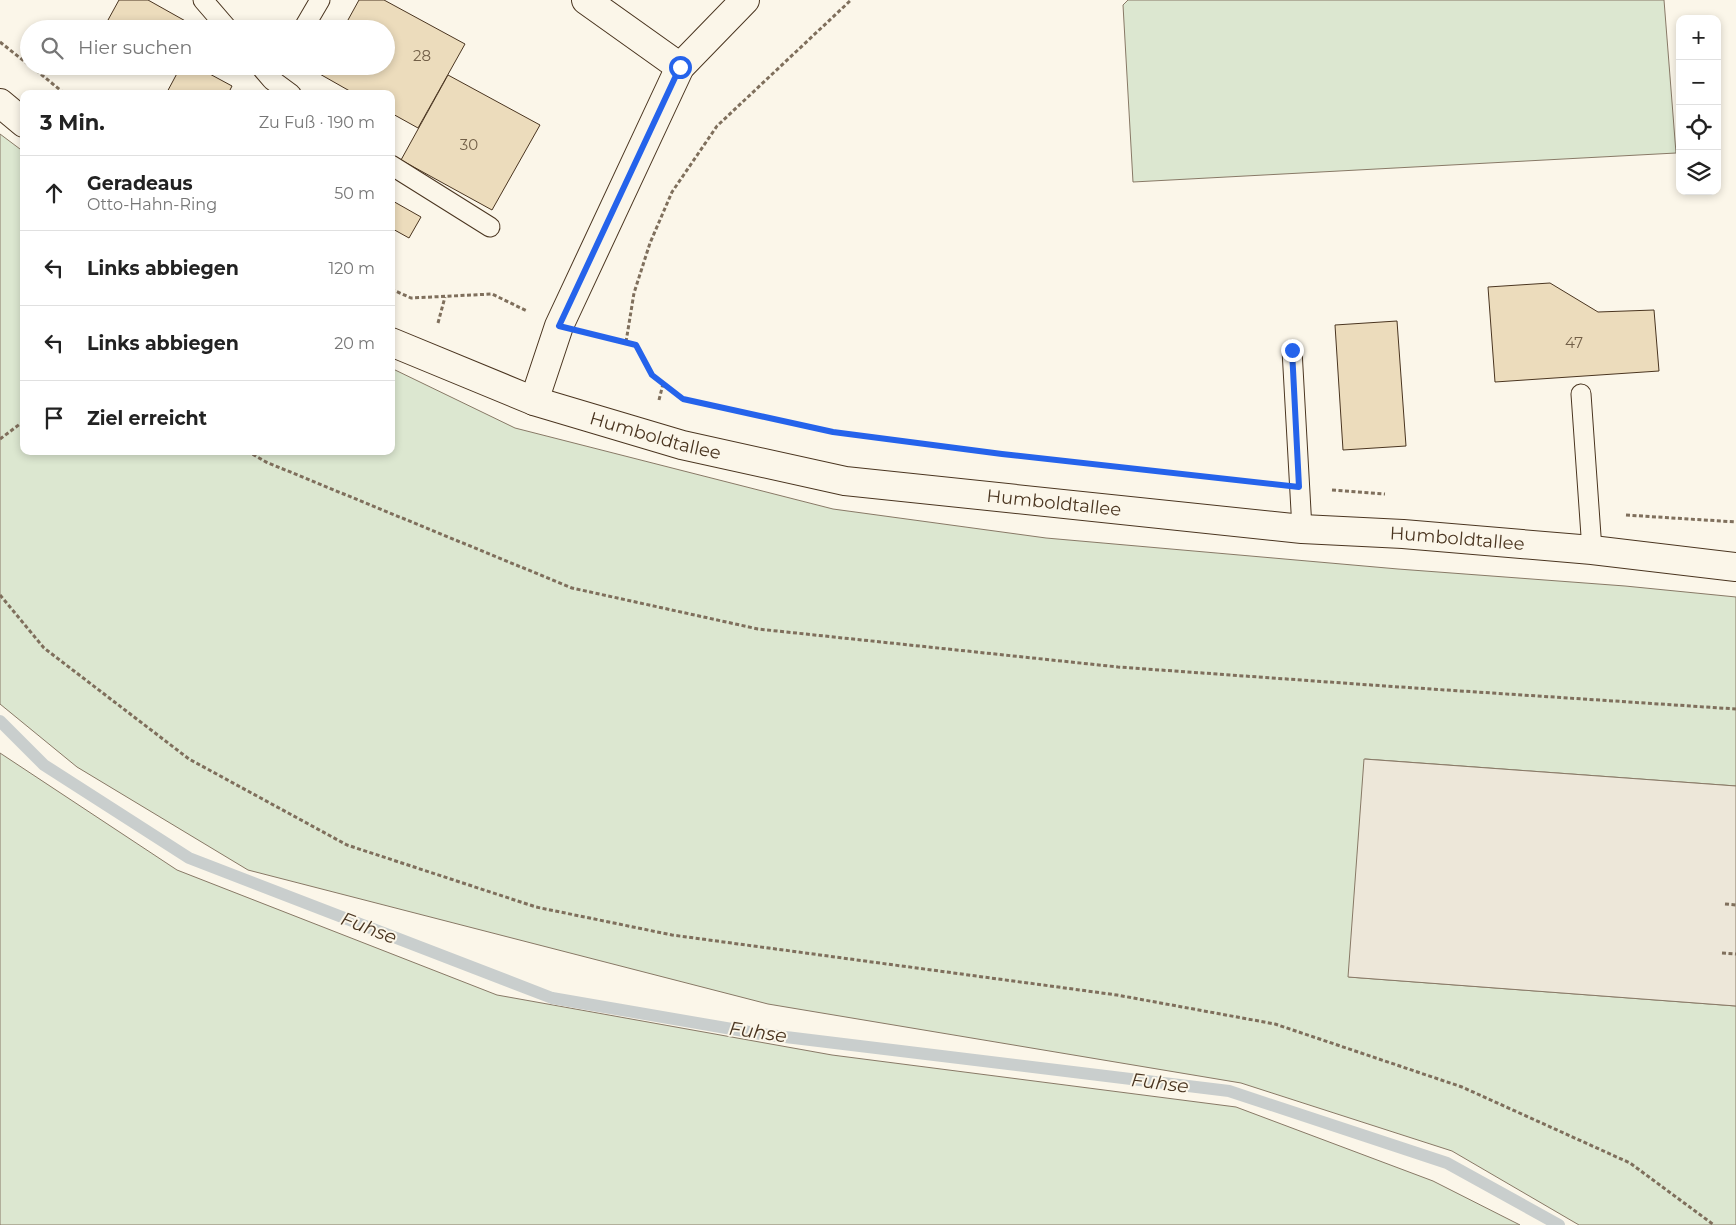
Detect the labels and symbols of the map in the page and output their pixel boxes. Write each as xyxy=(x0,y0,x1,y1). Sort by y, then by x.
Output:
house number: 28 xyxy=(413,46,431,65)
route start xyxy=(669,56,692,79)
house number: 30 xyxy=(460,135,478,154)
house number: 47 xyxy=(1565,333,1583,352)
route end xyxy=(1281,339,1304,362)
street label: Humboldtallee xyxy=(587,407,723,464)
street label: Humboldtallee xyxy=(985,485,1122,521)
street label: Humboldtallee xyxy=(1389,522,1526,555)
water label: Fuhse xyxy=(338,907,400,949)
water label: Fuhse xyxy=(728,1017,788,1047)
water label: Fuhse xyxy=(1130,1068,1190,1098)

